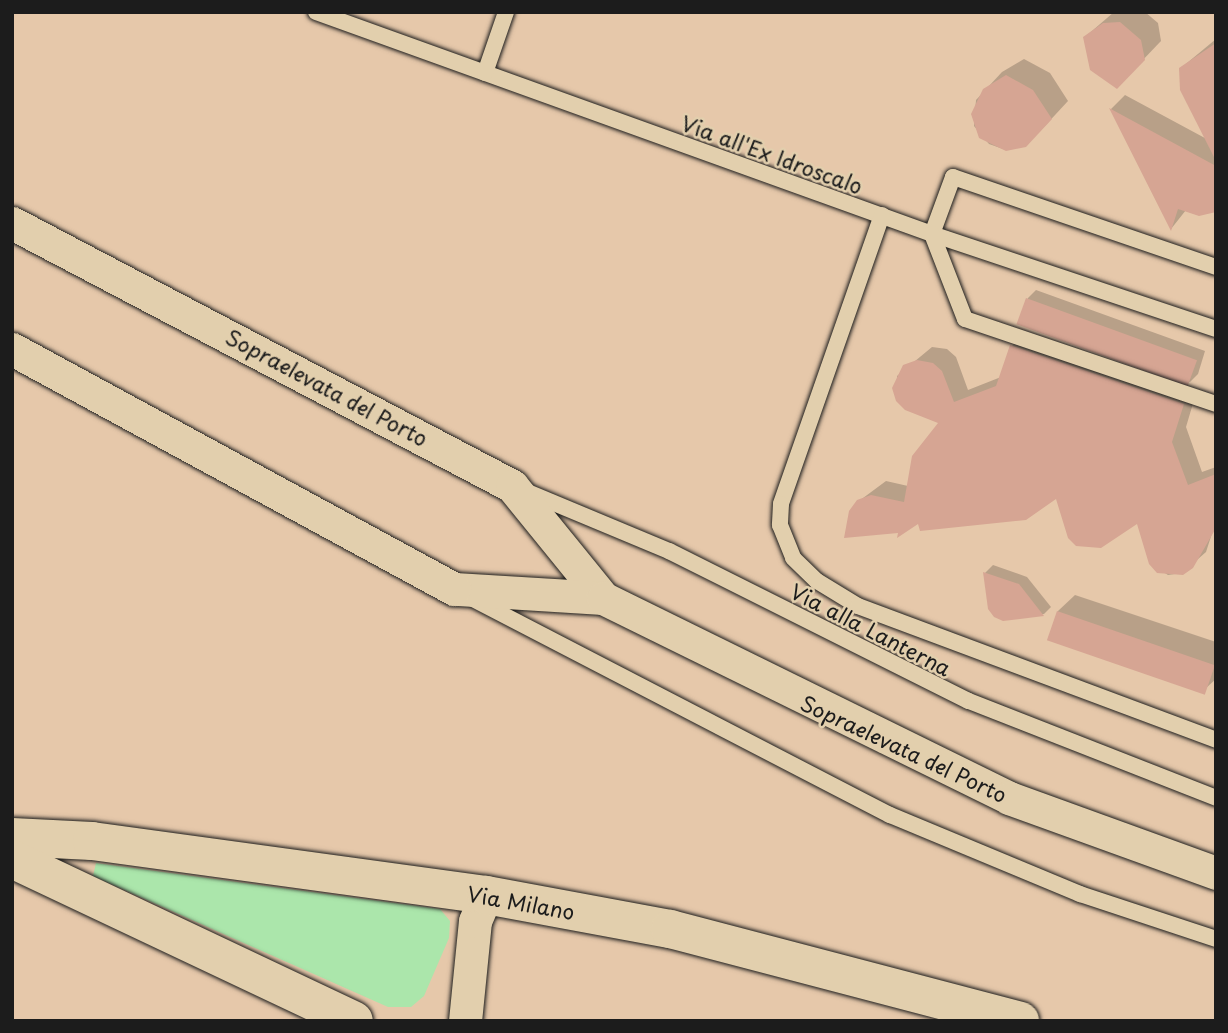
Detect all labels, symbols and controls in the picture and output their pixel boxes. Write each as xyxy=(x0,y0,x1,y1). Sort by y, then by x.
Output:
street label: Via all'Ex Idroscalo xyxy=(678,109,866,199)
street label: Sopraelevata del Porto xyxy=(220,322,434,452)
street label: Via alla Lanterna xyxy=(787,578,955,680)
street label: Sopraelevata del Porto xyxy=(795,688,1013,808)
street label: Via Milano xyxy=(466,880,576,924)

